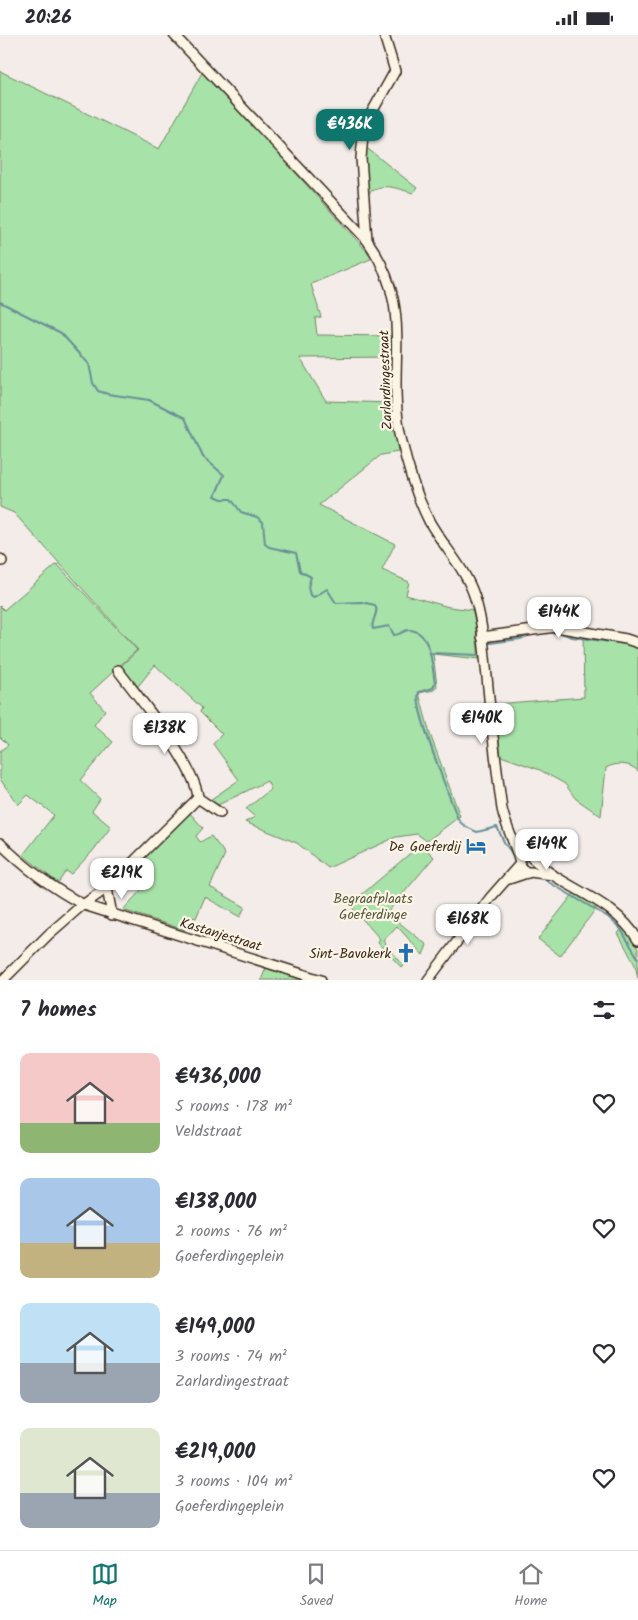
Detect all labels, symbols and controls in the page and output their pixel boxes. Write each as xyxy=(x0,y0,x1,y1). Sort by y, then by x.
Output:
text: 20:26 xyxy=(25,3,72,33)
pin: €436K xyxy=(315,109,385,151)
text: €436K xyxy=(327,112,373,137)
street label: Zarlardingestraat xyxy=(373,329,399,430)
pin: €144K xyxy=(524,597,594,639)
text: €144K xyxy=(538,600,580,625)
pin: €140K xyxy=(447,703,517,745)
text: €140K xyxy=(461,706,503,731)
pin: €138K xyxy=(130,713,200,755)
text: €138K xyxy=(144,716,186,741)
pin: €149K xyxy=(512,829,582,871)
text: €149K xyxy=(526,832,568,857)
hotel icon: De Goeferdij xyxy=(465,835,487,857)
place label: De Goeferdij xyxy=(389,836,461,858)
pin: €219K xyxy=(87,857,157,900)
text: €219K xyxy=(101,861,143,886)
park label: Begraafplaats Goeferdinge xyxy=(333,888,413,926)
pin: €168K xyxy=(433,903,503,946)
text: €168K xyxy=(447,907,489,932)
street label: Kastanjestraat xyxy=(177,912,265,958)
church icon: Sint-Bavokerk xyxy=(395,942,417,964)
place label: Sint-Bavokerk xyxy=(309,943,391,965)
text: 7 homes xyxy=(20,994,97,1027)
icon: filters xyxy=(590,996,618,1024)
text: €436,000 xyxy=(175,1061,260,1094)
icon: home xyxy=(60,1073,120,1133)
icon: heart xyxy=(590,1089,618,1117)
text: 5 rooms · 178 m² xyxy=(175,1094,292,1119)
text: Veldstraat xyxy=(175,1119,242,1144)
text: €138,000 xyxy=(175,1186,256,1219)
icon: home xyxy=(60,1198,120,1258)
icon: heart xyxy=(590,1214,618,1242)
text: 2 rooms · 76 m² xyxy=(175,1219,287,1244)
text: Goeferdingeplein xyxy=(175,1244,284,1269)
text: €149,000 xyxy=(175,1311,255,1344)
icon: home xyxy=(60,1323,120,1383)
icon: heart xyxy=(590,1339,618,1367)
text: 3 rooms · 74 m² xyxy=(175,1344,287,1369)
text: Zarlardingestraat xyxy=(175,1369,289,1394)
text: €219,000 xyxy=(175,1436,255,1469)
icon: home xyxy=(60,1448,120,1508)
icon: heart xyxy=(590,1464,618,1492)
text: 3 rooms · 104 m² xyxy=(175,1469,292,1494)
text: Goeferdingeplein xyxy=(175,1494,284,1519)
tab: Map xyxy=(91,1560,119,1612)
tab: Saved xyxy=(300,1560,333,1612)
tab: Home xyxy=(514,1560,547,1612)

